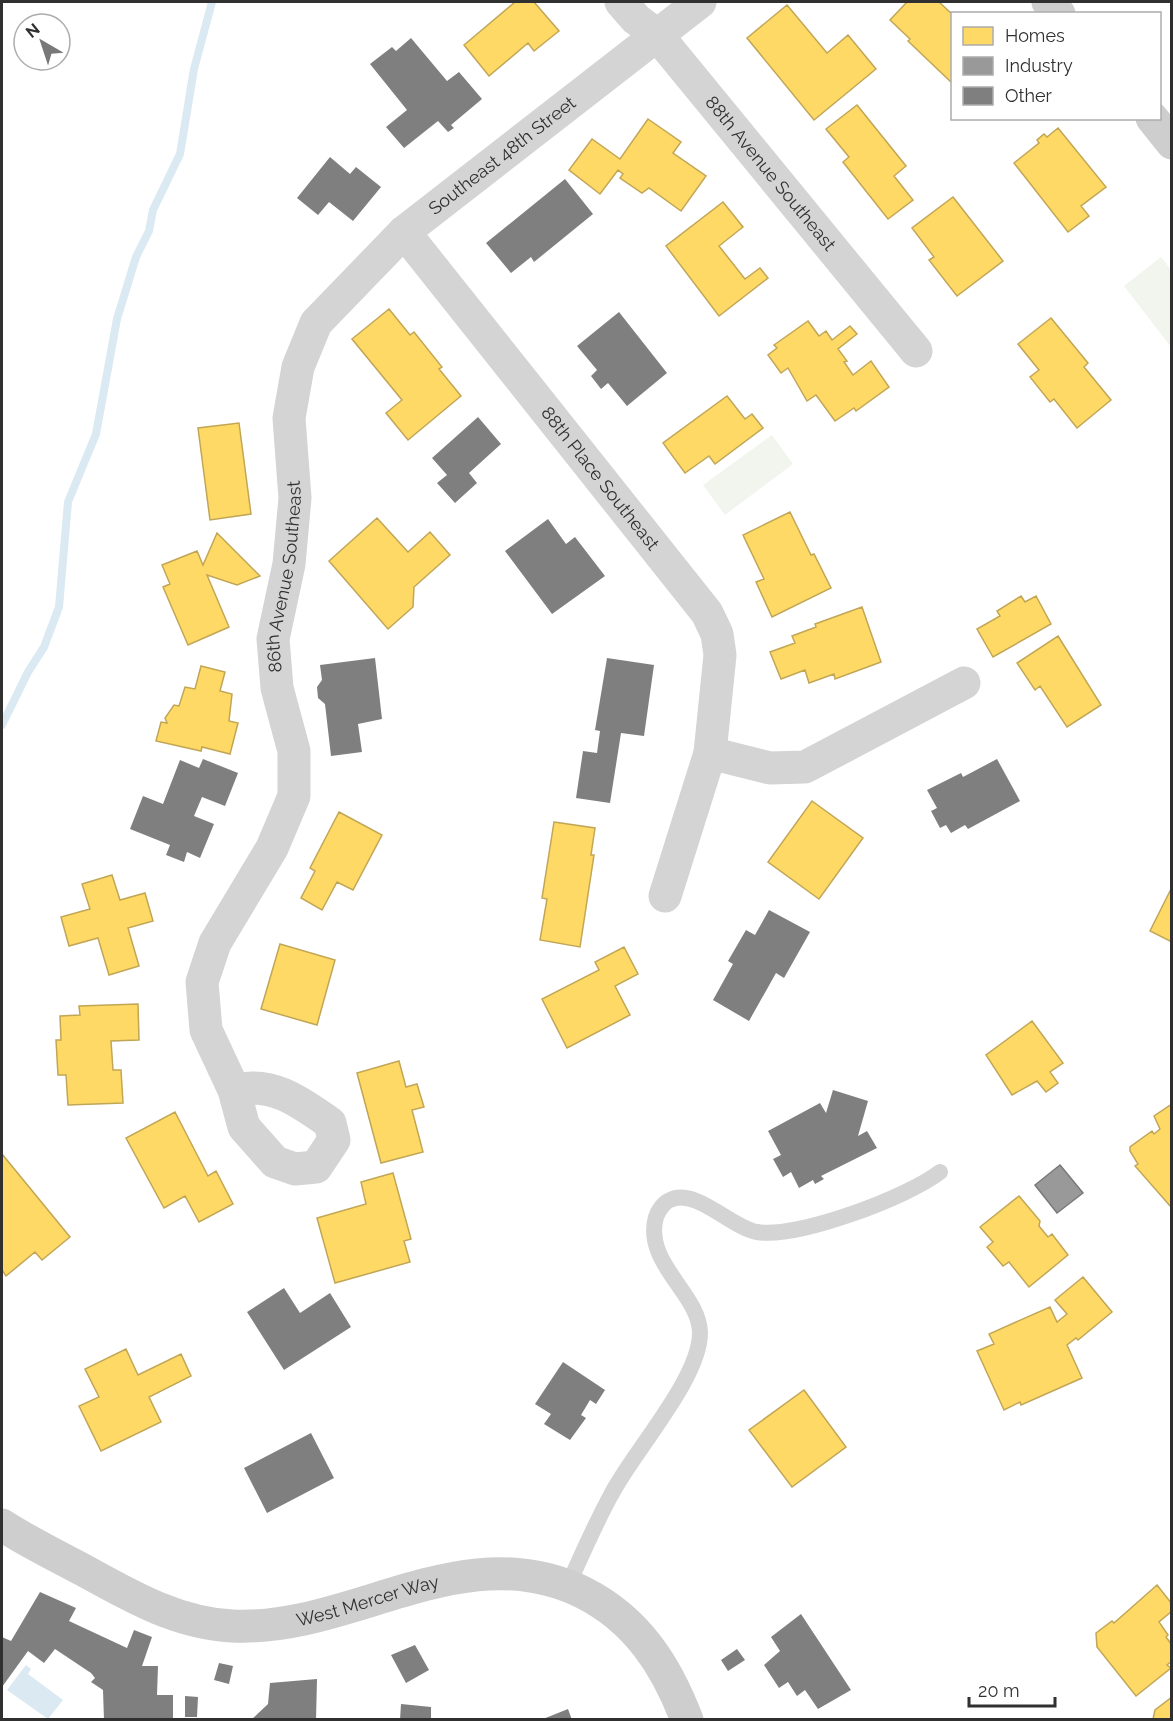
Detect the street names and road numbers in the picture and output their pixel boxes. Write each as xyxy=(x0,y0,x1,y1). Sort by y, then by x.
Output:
street label: 88th Avenue Southeast xyxy=(701,91,840,255)
street label: Southeast 48th Street xyxy=(424,92,579,219)
street label: 88th Place Southeast xyxy=(537,402,664,554)
street label: 86th Avenue Southeast xyxy=(262,480,305,673)
street label: West Mercer Way xyxy=(294,1571,441,1630)

